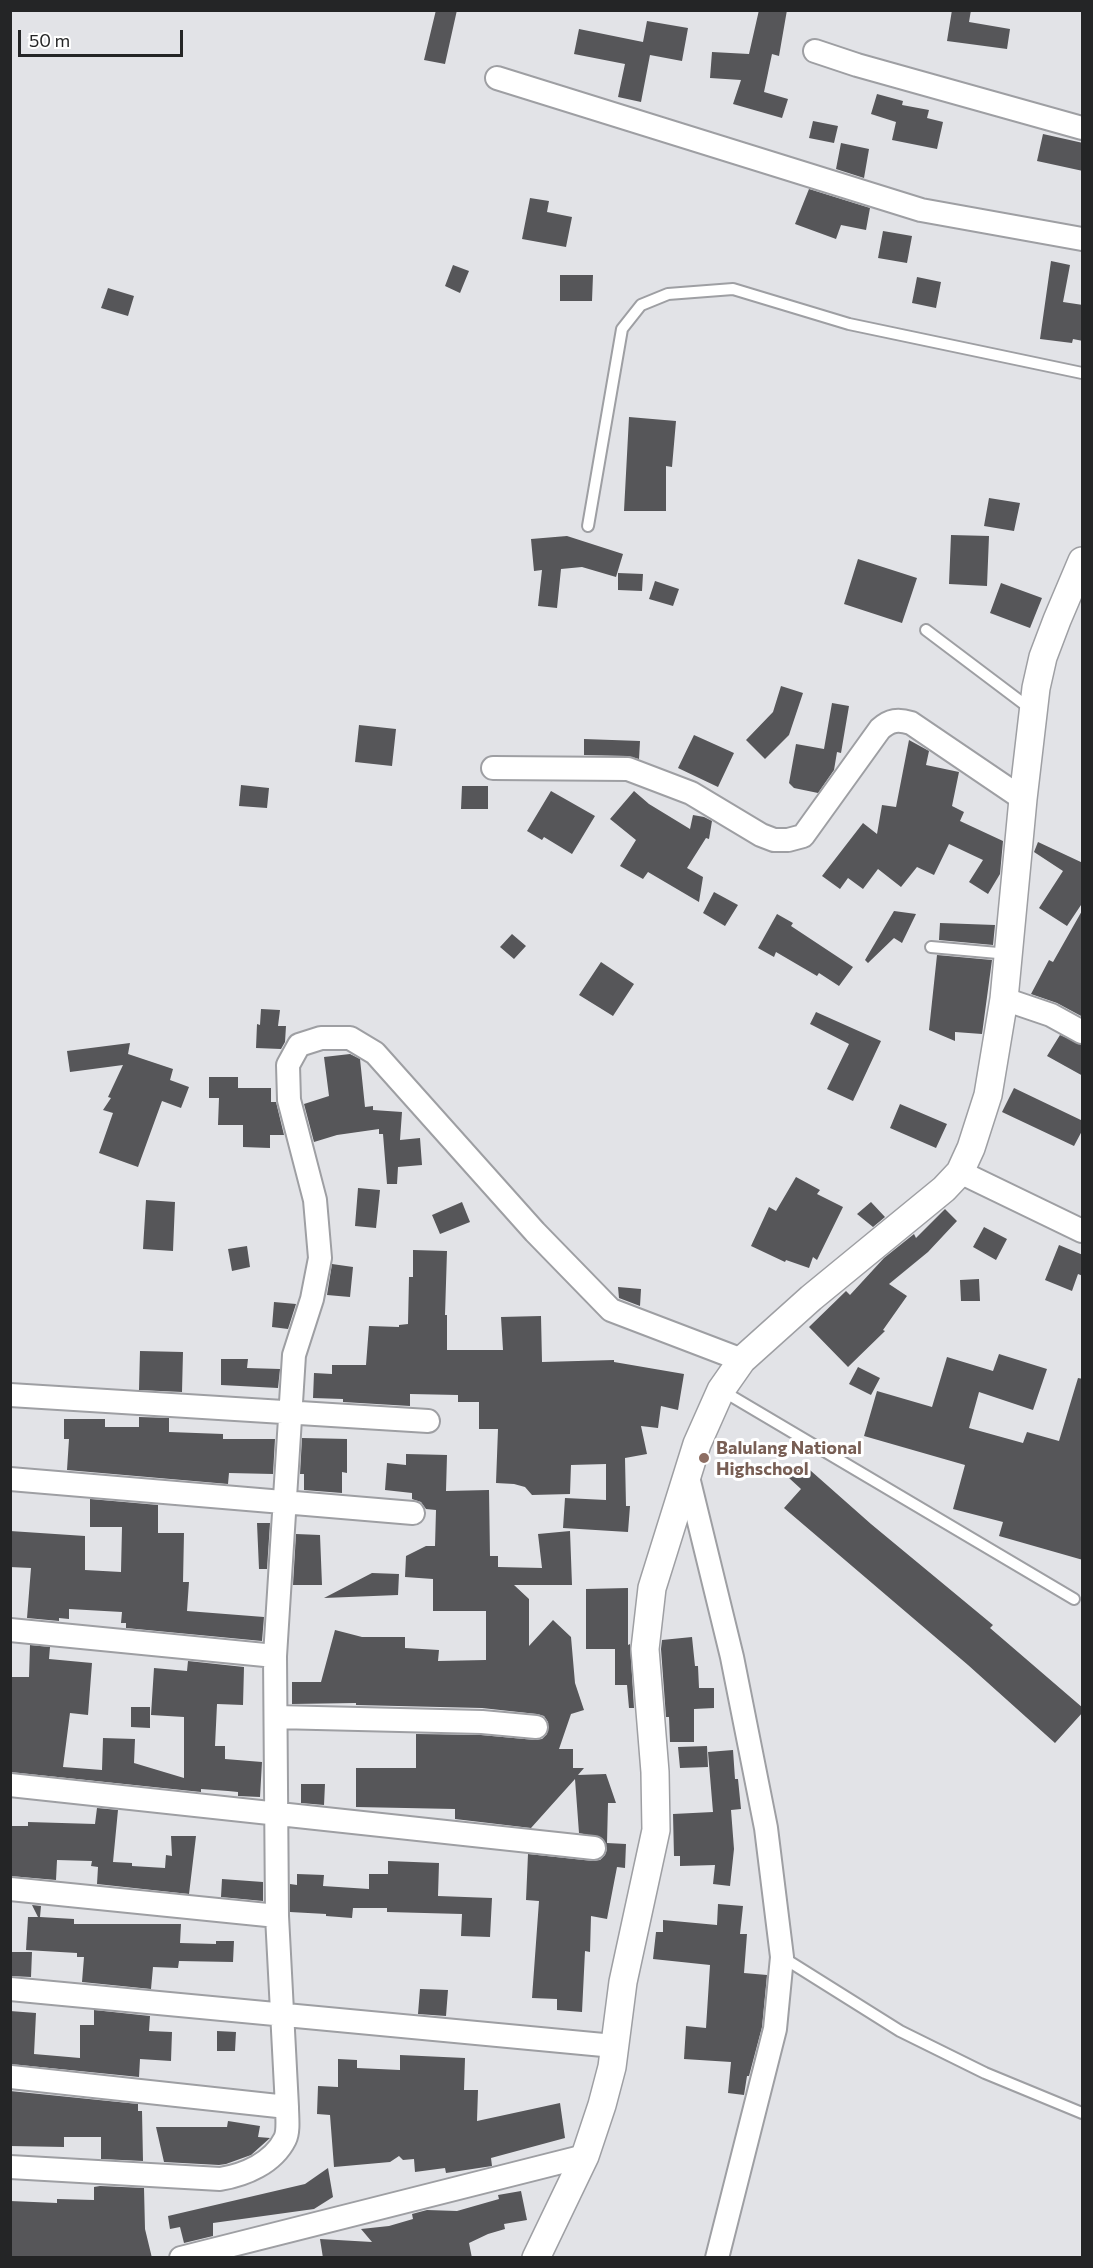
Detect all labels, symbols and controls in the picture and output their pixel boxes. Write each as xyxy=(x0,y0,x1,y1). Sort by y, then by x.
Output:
scale bar xyxy=(21,18,186,56)
text: 50 m xyxy=(29,29,70,51)
place label: Balulang National Highschool xyxy=(716,1437,862,1480)
marker: Balulang National Highschool xyxy=(697,1451,711,1465)

